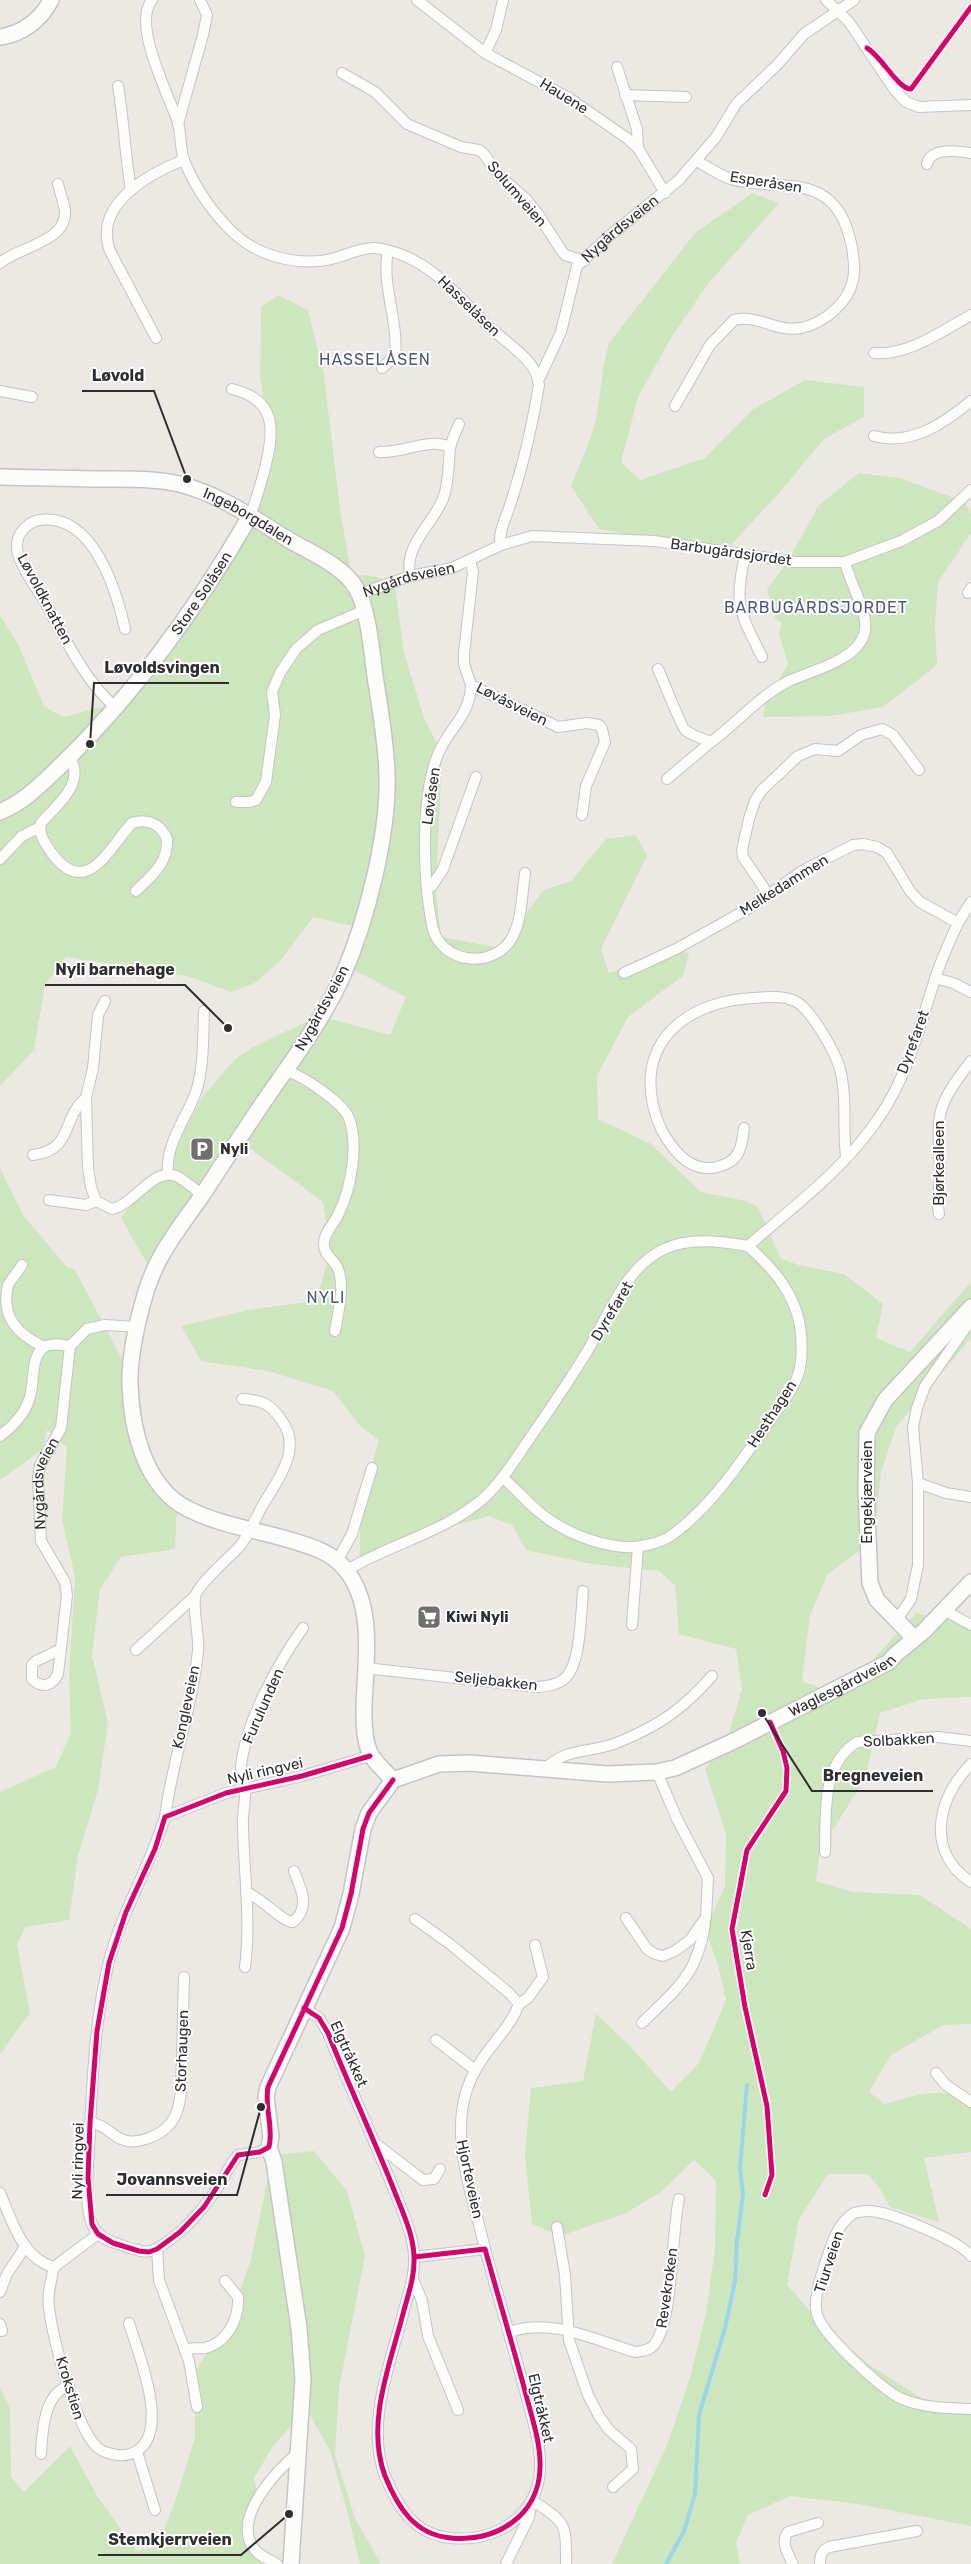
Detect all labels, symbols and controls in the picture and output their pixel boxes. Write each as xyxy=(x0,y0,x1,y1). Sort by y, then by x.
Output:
street label: Hauene xyxy=(536,74,592,118)
street label: Solumveien xyxy=(484,157,550,231)
street label: Esperåsen xyxy=(729,167,803,197)
street label: Nygårdsveien xyxy=(578,191,662,266)
street label: Hasselåsen xyxy=(434,272,504,340)
district label: HASSELÅSEN xyxy=(319,350,431,369)
callout: Løvold xyxy=(82,360,154,391)
text: Løvold xyxy=(92,366,144,385)
street label: Ingeborgdalen xyxy=(200,484,297,549)
street label: Barbugårdsjordet xyxy=(669,535,793,569)
street label: Store Solåsen xyxy=(167,548,236,638)
street label: Løvoldknatten xyxy=(14,551,76,647)
street label: Nygårdsveien xyxy=(360,559,456,601)
district label: BARBUGÅRDSJORDET xyxy=(724,598,908,617)
callout: Løvoldsvingen xyxy=(94,652,229,683)
text: Løvoldsvingen xyxy=(104,658,220,677)
street label: Løvåsveien xyxy=(473,678,551,730)
street label: Løvåsen xyxy=(418,766,444,826)
street label: Melkedammen xyxy=(736,851,832,919)
callout: Nyli barnehage xyxy=(45,954,185,985)
text: Nyli barnehage xyxy=(55,960,175,979)
street label: Nygårdsveien xyxy=(291,962,353,1054)
street label: Dyrefaret xyxy=(893,1008,933,1076)
street label: Bjørkealleen xyxy=(930,1120,948,1206)
parking icon: Nyli xyxy=(189,1136,215,1162)
place label: Nyli xyxy=(220,1140,248,1158)
street label: Dyrefaret xyxy=(587,1278,637,1344)
district label: NYLI xyxy=(307,1288,345,1307)
street label: Hesthagen xyxy=(744,1377,800,1451)
street label: Nygårdsveien xyxy=(29,1434,63,1530)
street label: Engekjærveien xyxy=(858,1440,876,1544)
supermarket icon: Kiwi Nyli xyxy=(416,1604,442,1630)
place label: Kiwi Nyli xyxy=(446,1608,509,1626)
street label: Waglesgårdveien xyxy=(786,1651,900,1721)
street label: Kongleveien xyxy=(168,1664,204,1750)
street label: Furulunden xyxy=(238,1666,288,1746)
street label: Seljebakken xyxy=(454,1668,538,1694)
street label: Solbakken xyxy=(863,1729,935,1751)
street label: Nyli ringvei xyxy=(225,1754,305,1788)
callout: Bregneveien xyxy=(812,1760,933,1791)
text: Bregneveien xyxy=(823,1766,923,1785)
street label: Kjerra xyxy=(737,1928,761,1972)
street label: Storhaugen xyxy=(172,2010,192,2092)
street label: Elgtråkket xyxy=(326,2018,372,2090)
street label: Nyli ringvei xyxy=(68,2122,88,2200)
street label: Hjorteveien xyxy=(453,2138,487,2220)
callout: Jovannsveien xyxy=(106,2164,237,2195)
text: Jovannsveien xyxy=(117,2170,227,2189)
street label: Tiurveien xyxy=(810,2229,848,2295)
street label: Revekroken xyxy=(652,2247,682,2329)
street label: Krokstien xyxy=(52,2354,88,2422)
street label: Elgtråkket xyxy=(524,2372,558,2445)
callout: Stemkjerrveien xyxy=(98,2524,241,2555)
text: Stemkjerrveien xyxy=(108,2530,232,2549)

